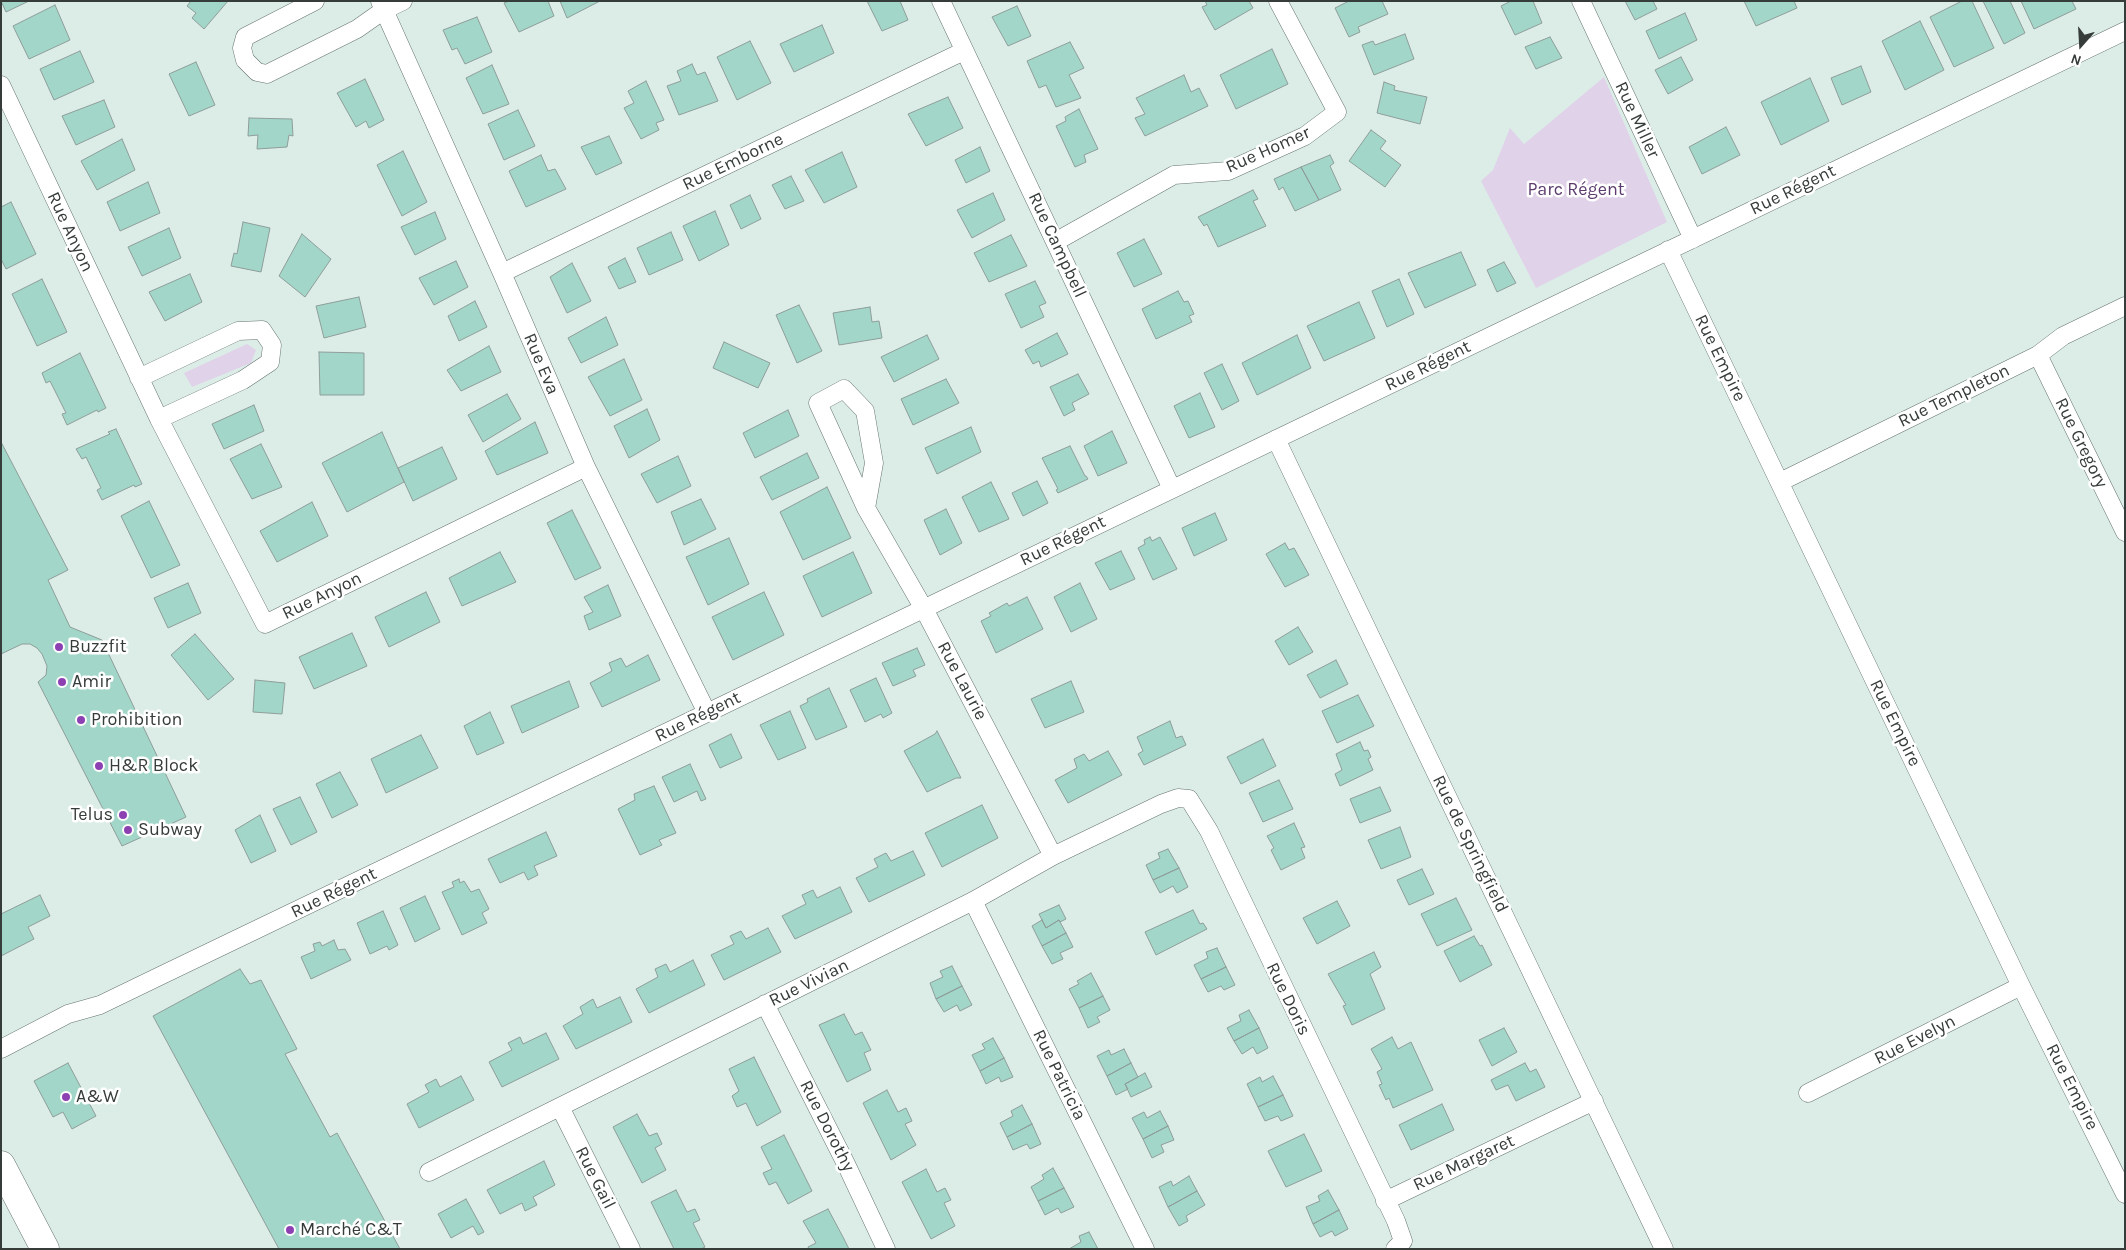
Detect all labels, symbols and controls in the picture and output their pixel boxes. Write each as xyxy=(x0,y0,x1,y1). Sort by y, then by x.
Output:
north arrow xyxy=(2056,20,2106,70)
text: N xyxy=(2068,50,2083,69)
street label: Rue Miller xyxy=(1610,78,1664,162)
street label: Rue Homer xyxy=(1223,122,1313,178)
street label: Rue Emborne xyxy=(679,128,787,196)
street label: Rue Régent xyxy=(1747,160,1839,220)
park label: Parc Régent xyxy=(1527,179,1625,201)
street label: Rue Anyon xyxy=(42,189,98,275)
street label: Rue Campbell xyxy=(1023,189,1091,301)
street label: Rue Empire xyxy=(1690,311,1750,405)
street label: Rue Eva xyxy=(518,330,564,398)
street label: Rue Régent xyxy=(1382,336,1474,396)
street label: Rue Templeton xyxy=(1895,360,2013,432)
street label: Rue Gregory xyxy=(2050,394,2112,492)
street label: Rue Régent xyxy=(1017,511,1109,571)
street label: Rue Anyon xyxy=(279,568,365,624)
place label: Buzzfit xyxy=(69,636,126,658)
street label: Rue Laurie xyxy=(932,638,992,724)
marker: Buzzfit xyxy=(53,641,65,653)
place label: Amir xyxy=(72,671,111,693)
marker: Amir xyxy=(56,676,68,688)
street label: Rue Empire xyxy=(1865,676,1925,770)
street label: Rue Régent xyxy=(652,687,744,747)
place label: Prohibition xyxy=(91,709,182,731)
marker: Prohibition xyxy=(75,714,87,726)
place label: H&R Block xyxy=(109,755,198,777)
marker: H&R Block xyxy=(93,760,105,772)
street label: Rue de Springfield xyxy=(1427,772,1513,916)
place label: Telus xyxy=(71,804,113,826)
marker: Telus xyxy=(117,809,129,821)
place label: Subway xyxy=(138,819,202,841)
marker: Subway xyxy=(122,824,134,836)
street label: Rue Régent xyxy=(288,863,380,923)
street label: Rue Vivian xyxy=(766,954,852,1012)
street label: Rue Doris xyxy=(1261,959,1315,1039)
street label: Rue Evelyn xyxy=(1871,1010,1959,1070)
street label: Rue Patricia xyxy=(1028,1026,1090,1124)
street label: Rue Empire xyxy=(2041,1040,2103,1134)
street label: Rue Dorothy xyxy=(795,1077,859,1175)
place label: A&W xyxy=(76,1086,119,1108)
marker: A&W xyxy=(60,1091,72,1103)
street label: Rue Margaret xyxy=(1410,1130,1518,1196)
street label: Rue Gail xyxy=(570,1143,620,1213)
place label: Marché C&T xyxy=(300,1219,402,1241)
marker: Marché C&T xyxy=(284,1224,296,1236)

